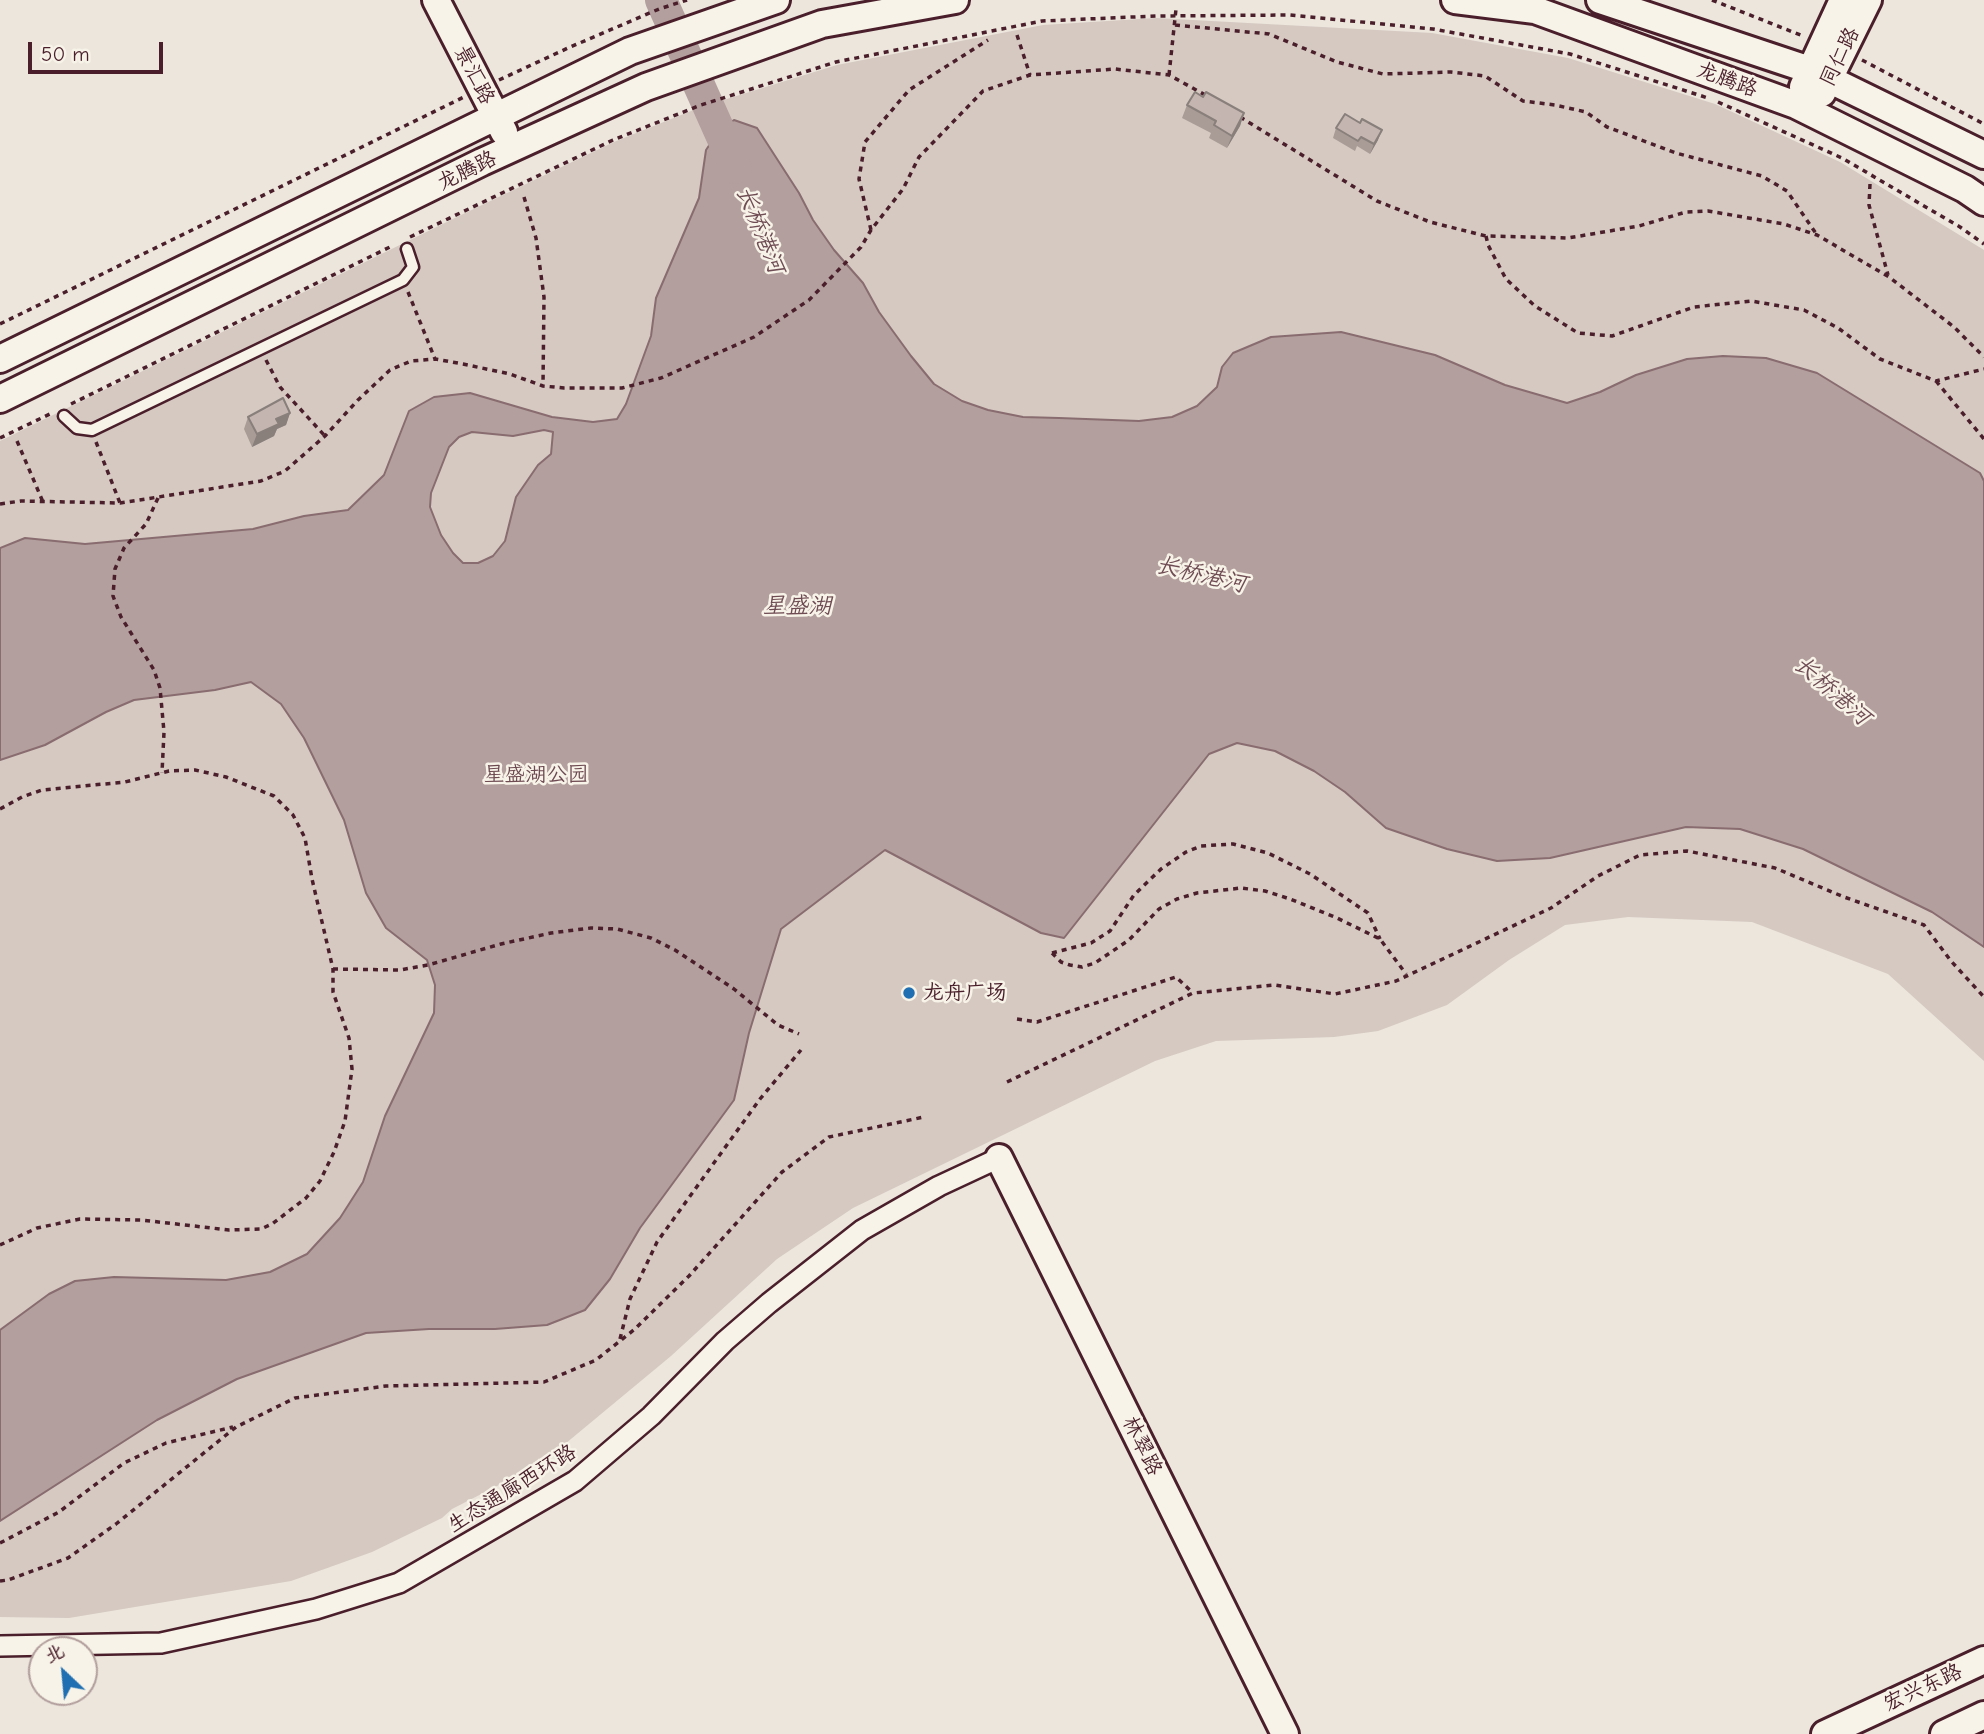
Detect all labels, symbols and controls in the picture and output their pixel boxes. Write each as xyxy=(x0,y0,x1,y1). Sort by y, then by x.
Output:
street label: 同仁路 xyxy=(1815,23,1865,91)
scale bar xyxy=(32,28,166,72)
street label: 景汇路 xyxy=(448,41,500,109)
text: 50 m xyxy=(41,42,90,66)
street label: 龙腾路 xyxy=(1693,57,1761,103)
street label: 龙腾路 xyxy=(433,146,501,196)
water label: 长桥港河 xyxy=(730,182,790,278)
water label: 长桥港河 xyxy=(1153,551,1249,599)
water label: 星盛湖 xyxy=(763,592,831,620)
water label: 长桥港河 xyxy=(1788,650,1876,732)
park label: 星盛湖公园 xyxy=(484,762,588,788)
place label: 龙舟广场 xyxy=(923,980,1007,1006)
marker: 龙舟广场 xyxy=(901,985,917,1001)
street label: 林翠路 xyxy=(1117,1412,1167,1480)
street label: 生态通廊西环路 xyxy=(443,1439,581,1539)
north arrow xyxy=(28,1636,98,1706)
text: 北 xyxy=(41,1640,68,1668)
street label: 宏兴东路 xyxy=(1880,1659,1966,1717)

